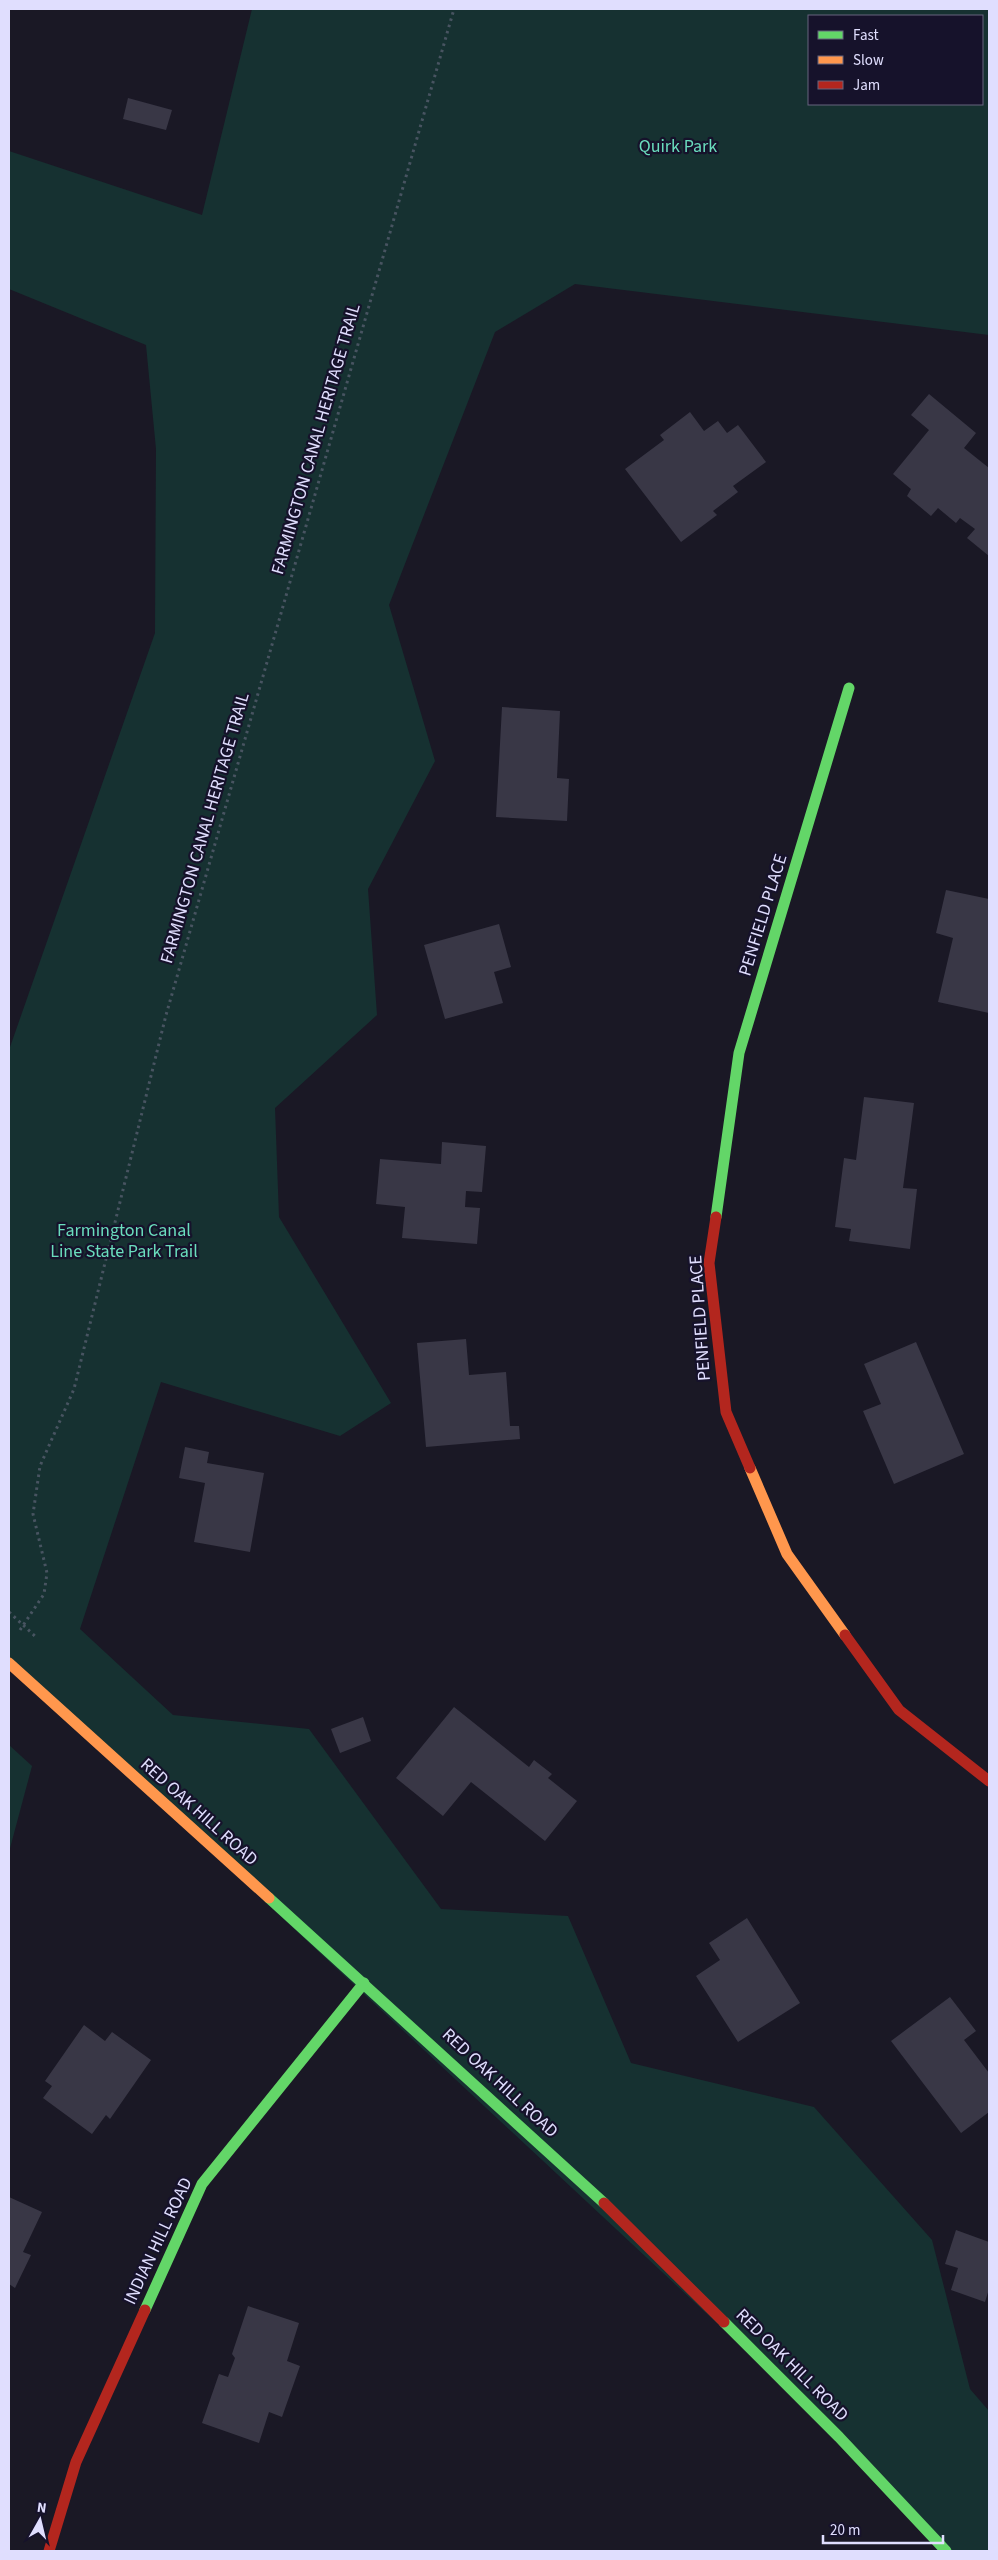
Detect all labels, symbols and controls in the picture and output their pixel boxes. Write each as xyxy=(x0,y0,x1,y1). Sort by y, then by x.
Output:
legend xyxy=(808,15,983,105)
text: Fast xyxy=(853,25,879,46)
text: Slow xyxy=(853,50,884,71)
text: Jam xyxy=(853,75,880,96)
park label: Quirk Park xyxy=(639,134,717,159)
street label: FARMINGTON CANAL HERITAGE TRAIL xyxy=(265,300,367,577)
street label: FARMINGTON CANAL HERITAGE TRAIL xyxy=(154,689,256,966)
street label: PENFIELD PLACE xyxy=(733,851,793,979)
park label: Farmington Canal Line State Park Trail xyxy=(50,1218,198,1264)
street label: PENFIELD PLACE xyxy=(683,1254,717,1382)
street label: RED OAK HILL ROAD xyxy=(135,1752,263,1872)
street label: RED OAK HILL ROAD xyxy=(436,2023,564,2143)
street label: INDIAN HILL ROAD xyxy=(118,2173,198,2309)
street label: RED OAK HILL ROAD xyxy=(730,2303,854,2427)
north arrow xyxy=(15,2495,65,2545)
text: N xyxy=(36,2498,48,2519)
scale bar xyxy=(823,2512,943,2544)
text: 20 m xyxy=(830,2520,860,2541)

